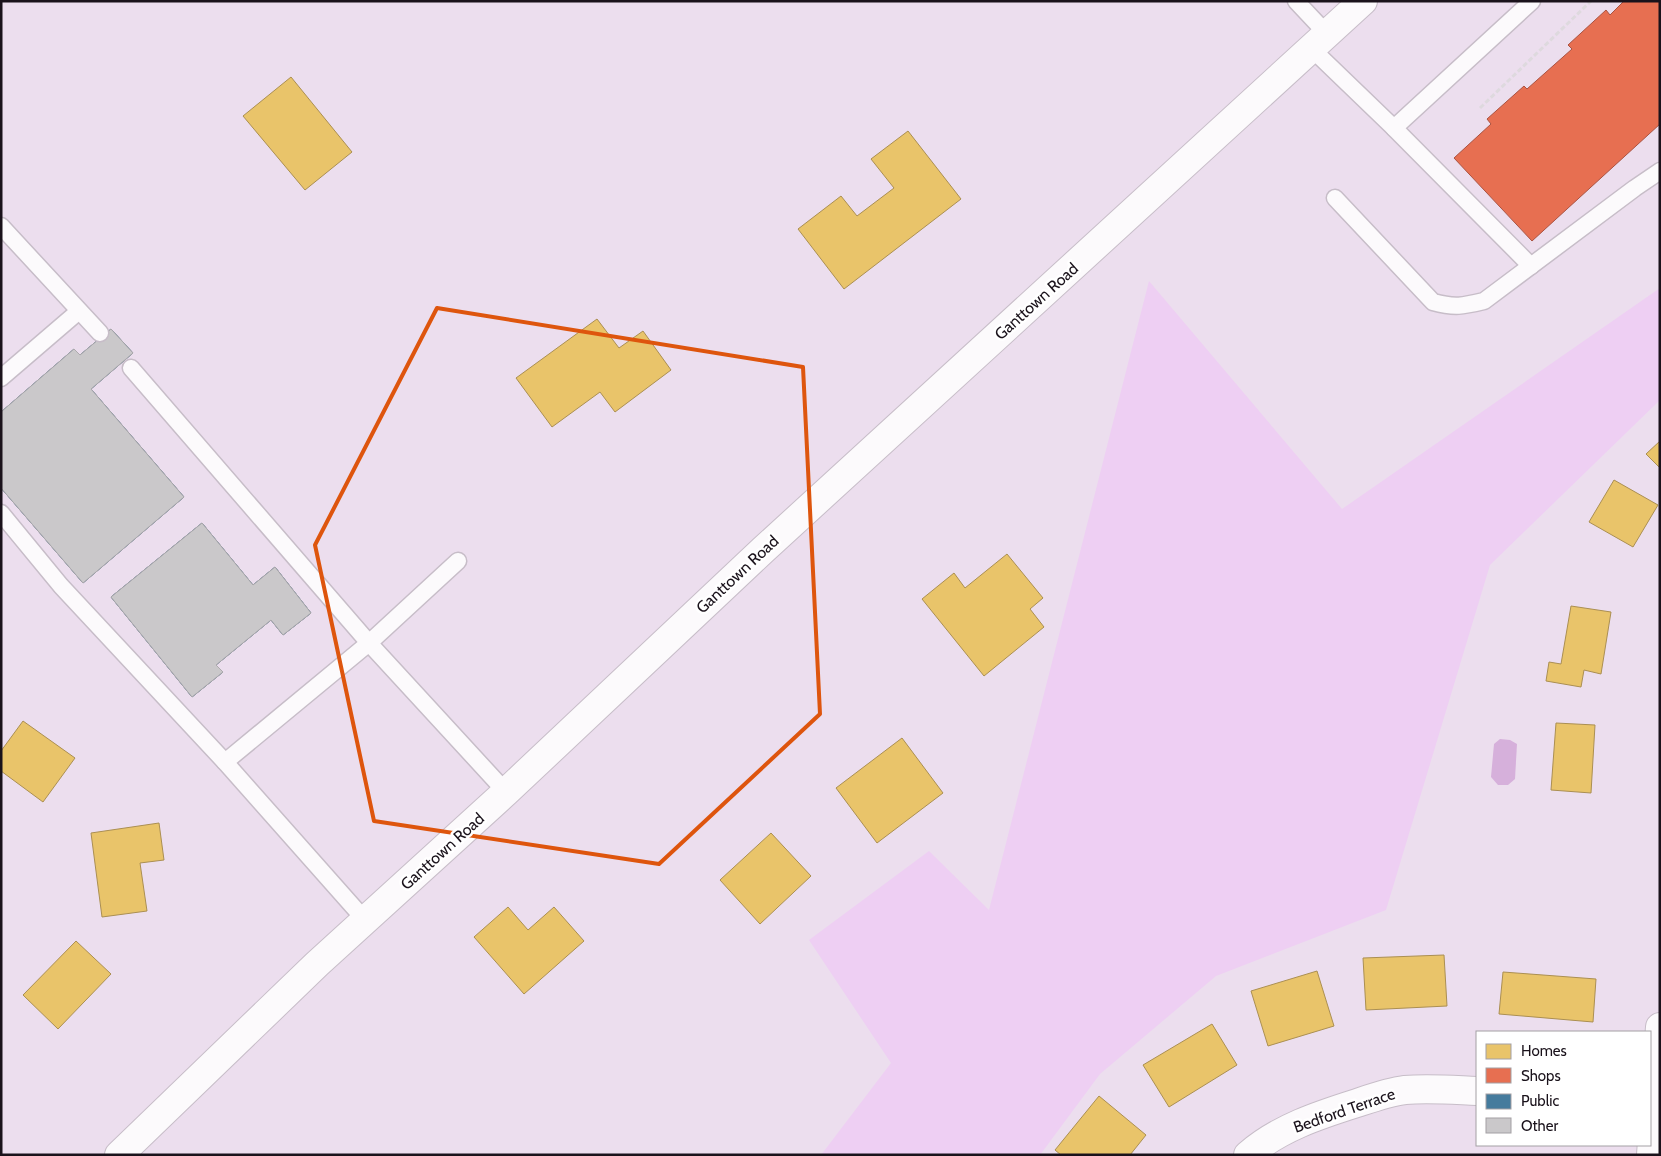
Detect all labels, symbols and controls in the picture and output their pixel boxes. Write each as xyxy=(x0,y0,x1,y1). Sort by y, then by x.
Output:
street label: Ganttown Road xyxy=(991,259,1082,344)
street label: Ganttown Road xyxy=(692,531,782,617)
street label: Ganttown Road xyxy=(397,809,488,894)
legend xyxy=(1476,1031,1651,1146)
text: Homes xyxy=(1521,1042,1567,1060)
text: Shops xyxy=(1521,1067,1561,1085)
street label: Bedford Terrace xyxy=(1291,1084,1398,1137)
text: Public xyxy=(1521,1092,1559,1110)
text: Other xyxy=(1521,1117,1558,1135)

